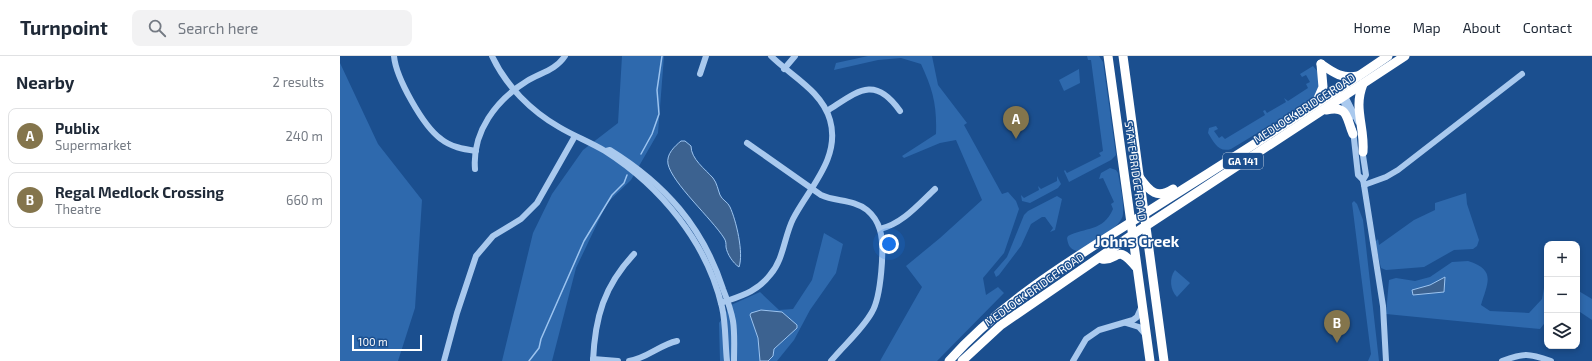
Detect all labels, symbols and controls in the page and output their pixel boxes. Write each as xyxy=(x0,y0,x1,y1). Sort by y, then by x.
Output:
search box xyxy=(132,10,412,46)
text: Turnpoint xyxy=(20,16,108,39)
icon: search xyxy=(146,17,168,39)
text: Search here xyxy=(178,19,258,37)
text: Home xyxy=(1354,19,1391,36)
text: Map xyxy=(1413,19,1441,36)
text: About xyxy=(1463,19,1501,36)
text: Contact xyxy=(1523,19,1572,36)
street label: MEDLOCK BRIDGE ROAD xyxy=(1251,70,1357,146)
text: Nearby xyxy=(16,72,74,92)
text: 2 results xyxy=(272,74,324,90)
pin: A xyxy=(1003,106,1029,139)
text: Publix xyxy=(55,119,100,137)
street label: STATE BRIDGE ROAD xyxy=(1123,120,1149,222)
text: A xyxy=(26,128,34,144)
text: 240 m xyxy=(286,128,323,144)
text: Supermarket xyxy=(55,137,132,153)
road number: GA 141 xyxy=(1223,153,1263,169)
text: Regal Medlock Crossing xyxy=(55,183,224,201)
text: B xyxy=(26,192,34,208)
text: 660 m xyxy=(286,192,323,208)
text: Theatre xyxy=(55,201,101,217)
district label: Johns Creek xyxy=(1095,232,1180,250)
your location xyxy=(879,234,899,254)
map controls xyxy=(1544,241,1580,349)
button: + xyxy=(1544,241,1580,277)
street label: MEDLOCK BRIDGE ROAD xyxy=(982,250,1086,328)
button: − xyxy=(1544,277,1580,313)
pin: B xyxy=(1324,310,1350,343)
button: layers xyxy=(1544,313,1580,349)
scale bar xyxy=(352,333,422,352)
text: 100 m xyxy=(358,335,388,348)

